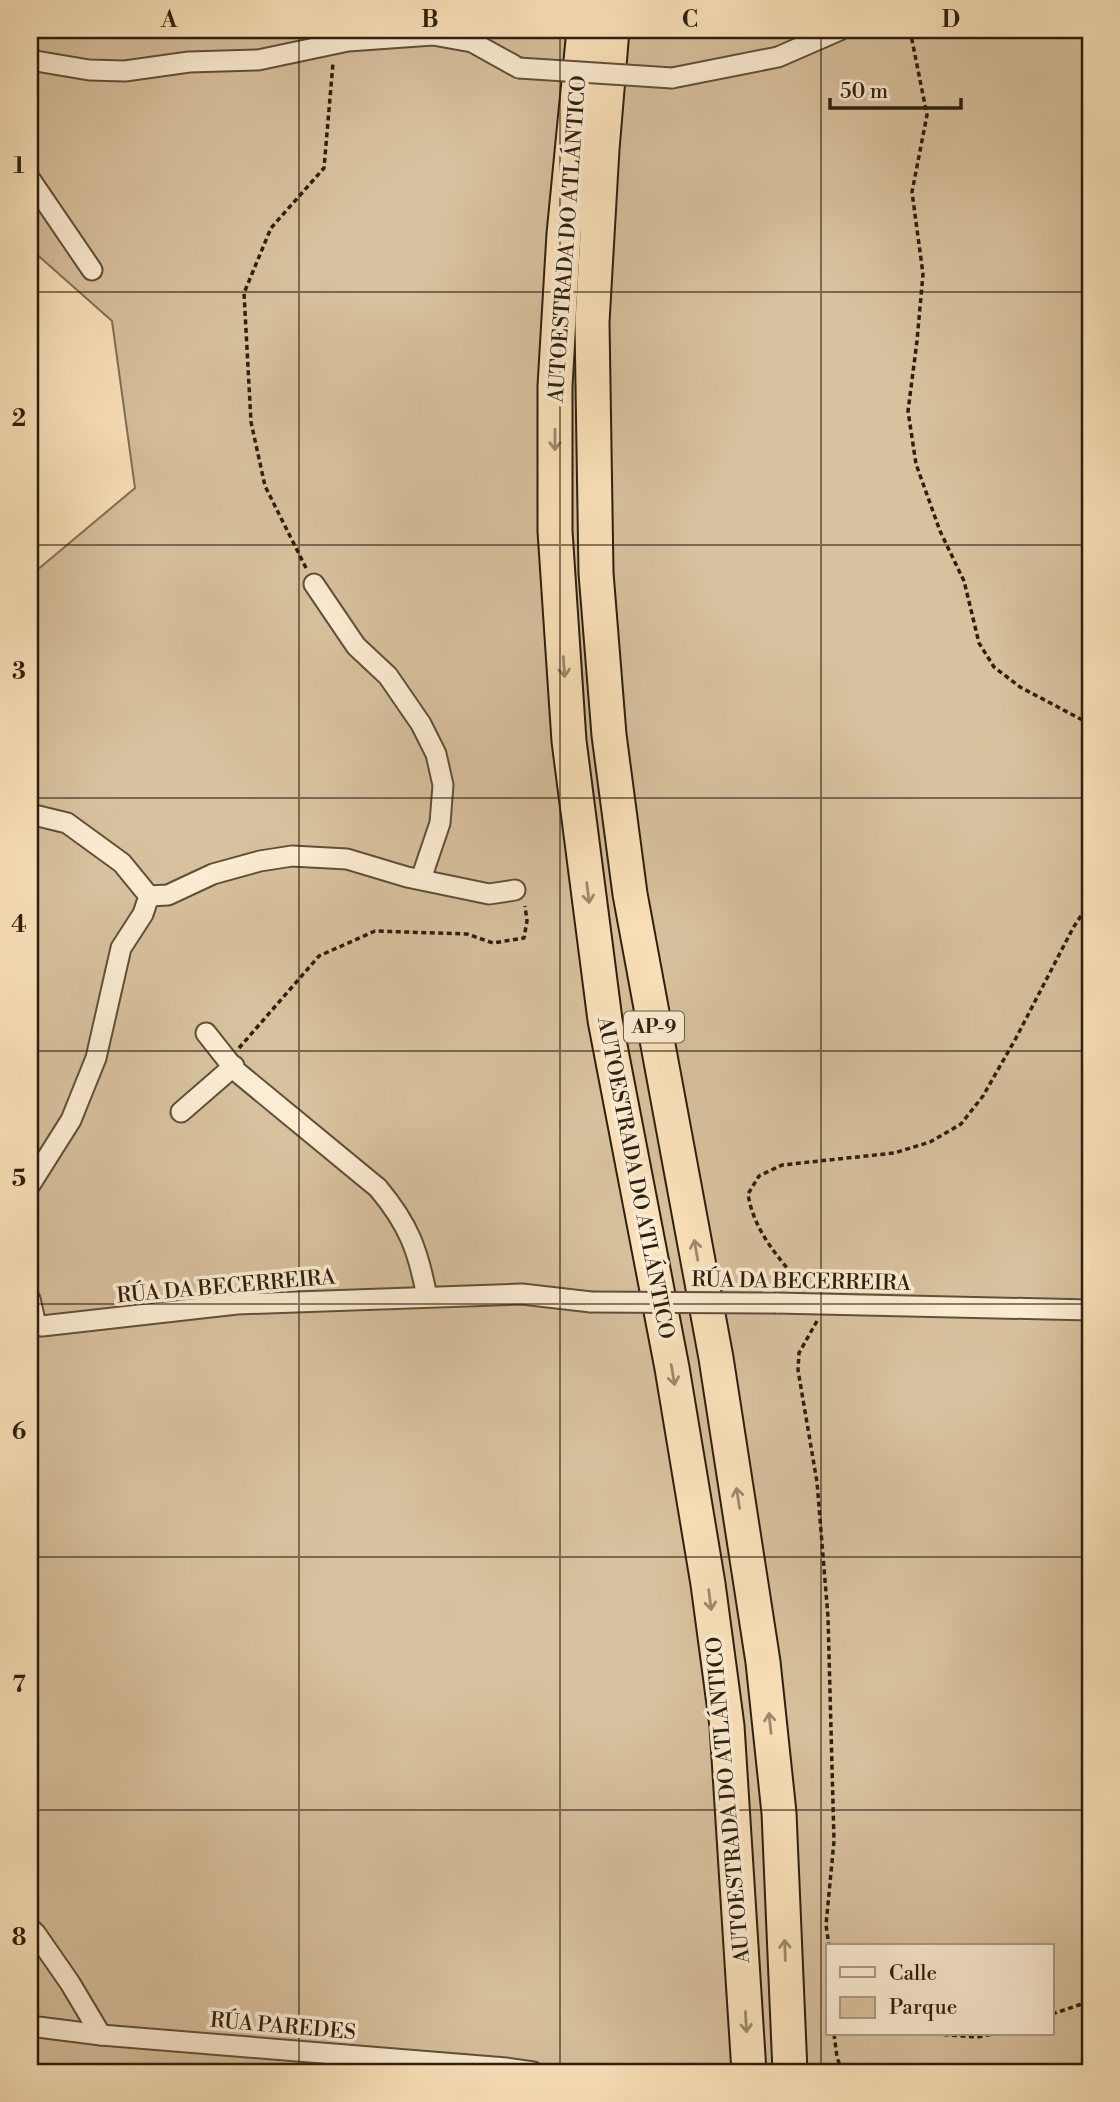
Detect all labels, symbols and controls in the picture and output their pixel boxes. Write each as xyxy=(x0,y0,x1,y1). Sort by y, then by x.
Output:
text: A xyxy=(160,6,178,34)
text: B xyxy=(421,6,439,34)
text: C xyxy=(682,6,698,34)
text: D xyxy=(942,6,960,34)
scale bar xyxy=(830,66,961,110)
street label: AUTOESTRADA DO ATLÁNTICO xyxy=(542,74,592,404)
text: 50 m xyxy=(840,79,888,105)
text: 1 xyxy=(13,152,25,180)
text: 2 xyxy=(12,405,26,433)
one-way arrow xyxy=(548,428,562,451)
one-way arrow xyxy=(558,655,571,678)
text: 3 xyxy=(12,658,26,686)
one-way arrow xyxy=(582,881,595,904)
text: 4 xyxy=(11,911,27,939)
road number: AP-9 xyxy=(624,1012,684,1042)
street label: AUTOESTRADA DO ATLÁNTICO xyxy=(591,1013,681,1341)
text: 5 xyxy=(12,1165,26,1193)
one-way arrow xyxy=(688,1239,702,1262)
street label: RÚA DA BECERREIRA xyxy=(115,1261,337,1310)
street label: RÚA DA BECERREIRA xyxy=(691,1264,912,1297)
one-way arrow xyxy=(667,1363,680,1386)
text: 6 xyxy=(12,1418,26,1446)
one-way arrow xyxy=(731,1487,744,1510)
one-way arrow xyxy=(704,1588,717,1611)
street label: AUTOESTRADA DO ATLÁNTICO xyxy=(700,1636,756,1966)
text: 7 xyxy=(12,1671,26,1699)
one-way arrow xyxy=(763,1712,776,1735)
text: 8 xyxy=(12,1924,26,1952)
one-way arrow xyxy=(779,1939,792,1962)
legend xyxy=(826,1944,1054,2036)
text: Calle xyxy=(889,1961,937,1987)
text: Parque xyxy=(889,1995,957,2021)
street label: RÚA PAREDES xyxy=(209,2005,357,2046)
one-way arrow xyxy=(740,2010,753,2033)

